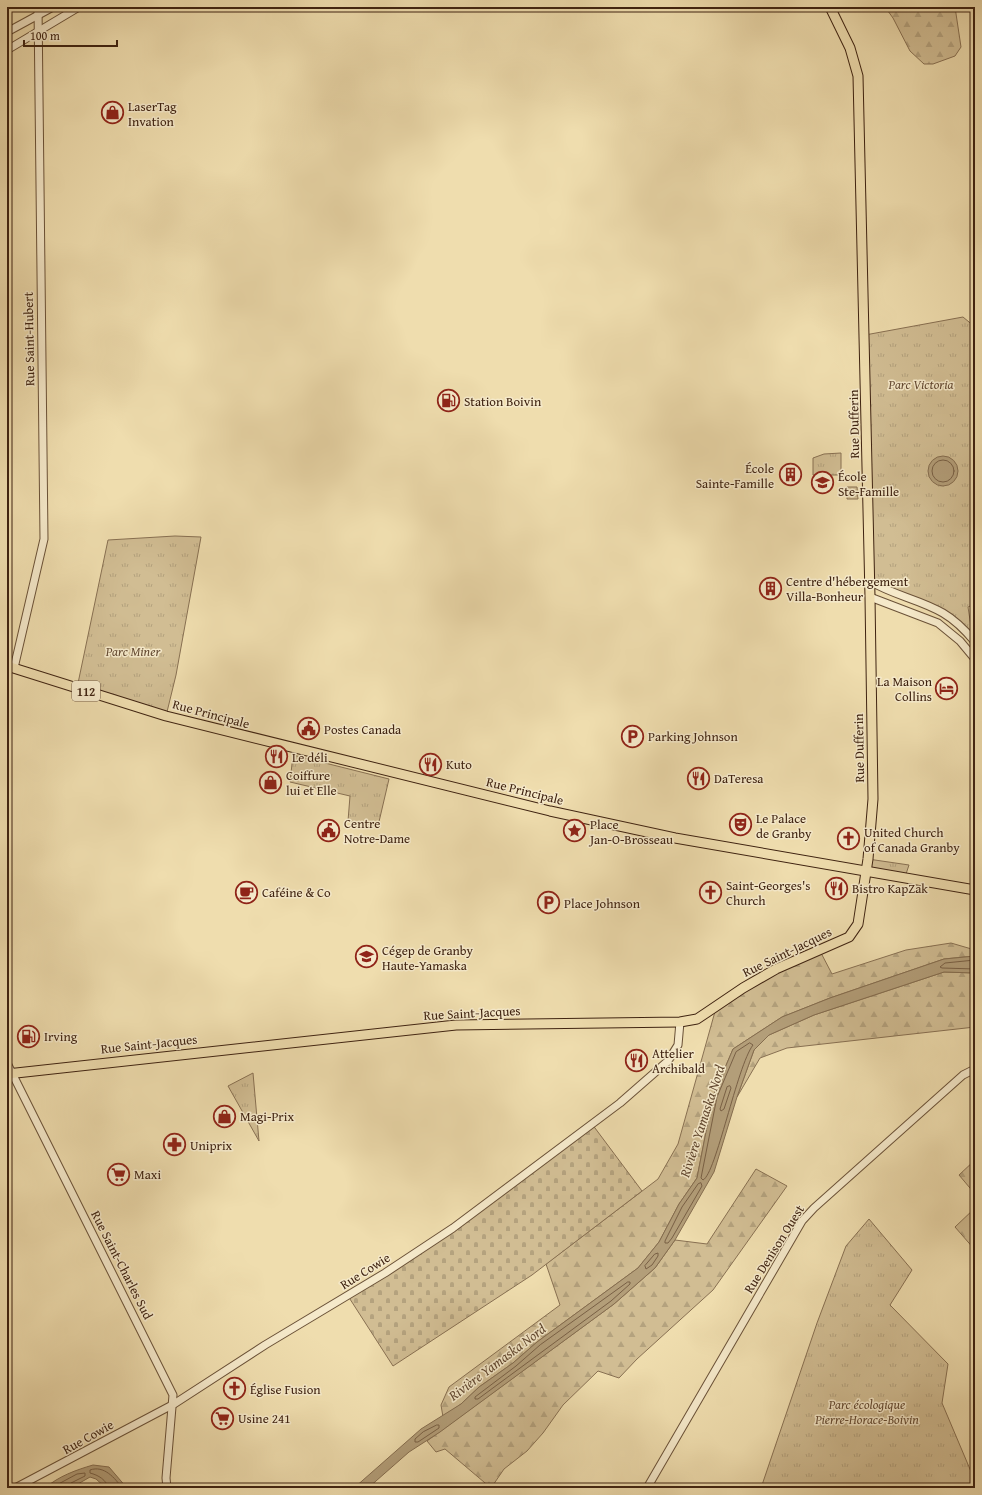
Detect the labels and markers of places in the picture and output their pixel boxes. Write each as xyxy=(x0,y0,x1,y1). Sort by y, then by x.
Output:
place label: LaserTag Invation xyxy=(128,97,177,131)
shop icon: LaserTag Invation xyxy=(100,100,126,126)
fuel station icon: Station Boivin xyxy=(435,388,461,414)
place label: Station Boivin xyxy=(464,392,542,411)
place label: École Sainte-Famille xyxy=(696,459,774,493)
building icon: École Sainte-Famille xyxy=(777,462,803,488)
place label: École Ste-Famille xyxy=(838,467,899,501)
school or university icon: École Ste-Famille xyxy=(810,470,836,496)
place label: Centre d'hébergement Villa-Bonheur xyxy=(786,572,909,606)
building icon: Centre d'hébergement Villa-Bonheur xyxy=(758,575,784,601)
place label: La Maison Collins xyxy=(877,672,933,706)
hotel icon: La Maison Collins xyxy=(934,675,960,701)
public building icon: Postes Canada xyxy=(296,716,322,742)
place label: Postes Canada xyxy=(324,720,402,739)
parking icon: Parking Johnson xyxy=(620,723,646,749)
place label: Parking Johnson xyxy=(648,727,738,746)
restaurant icon: Le déli xyxy=(264,744,290,770)
place label: Le déli xyxy=(292,748,328,767)
restaurant icon: Kuto xyxy=(418,751,444,777)
place label: Kuto xyxy=(446,755,472,774)
restaurant icon: DaTeresa xyxy=(685,765,711,791)
place label: Coiffure lui et Elle xyxy=(286,766,337,800)
shop icon: Coiffure lui et Elle xyxy=(258,769,284,795)
place label: DaTeresa xyxy=(714,769,764,788)
place label: Le Palace de Granby xyxy=(756,809,812,843)
theatre icon: Le Palace de Granby xyxy=(727,812,753,838)
place label: Centre Notre-Dame xyxy=(344,814,410,848)
place label: Place Jan-O-Brosseau xyxy=(588,815,673,849)
public building icon: Centre Notre-Dame xyxy=(316,817,342,843)
place icon: Place Jan-O-Brosseau xyxy=(562,818,588,844)
place label: United Church of Canada Granby xyxy=(864,823,960,857)
church icon: United Church of Canada Granby xyxy=(836,826,862,852)
restaurant icon: Bistro KapZak xyxy=(824,875,850,901)
place label: Saint-Georges's Church xyxy=(726,876,810,910)
cafe icon: Caféine & Co xyxy=(234,879,260,905)
church icon: Saint-Georges's Church xyxy=(698,879,724,905)
place label: Bistro KapZak xyxy=(852,879,928,898)
place label: Caféine & Co xyxy=(262,883,331,902)
parking icon: Place Johnson xyxy=(535,890,561,916)
place label: Place Johnson xyxy=(564,894,641,913)
place label: Cégep de Granby Haute-Yamaska xyxy=(382,941,474,975)
school or university icon: Cégep de Granby Haute-Yamaska xyxy=(354,944,380,970)
fuel station icon: Irving xyxy=(16,1023,42,1049)
place label: Irving xyxy=(44,1027,78,1046)
place label: Attelier Archibald xyxy=(652,1044,705,1078)
restaurant icon: Attelier Archibald xyxy=(623,1047,649,1073)
shop icon: Magi-Prix xyxy=(211,1103,237,1129)
place label: Magi-Prix xyxy=(240,1107,294,1126)
pharmacy icon: Uniprix xyxy=(162,1132,188,1158)
place label: Uniprix xyxy=(190,1136,233,1155)
supermarket icon: Maxi xyxy=(105,1161,131,1187)
place label: Maxi xyxy=(134,1165,161,1184)
church icon: Église Fusion xyxy=(221,1376,247,1402)
place label: Église Fusion xyxy=(250,1380,321,1399)
supermarket icon: Usine 241 xyxy=(210,1405,236,1431)
place label: Usine 241 xyxy=(238,1409,290,1428)

